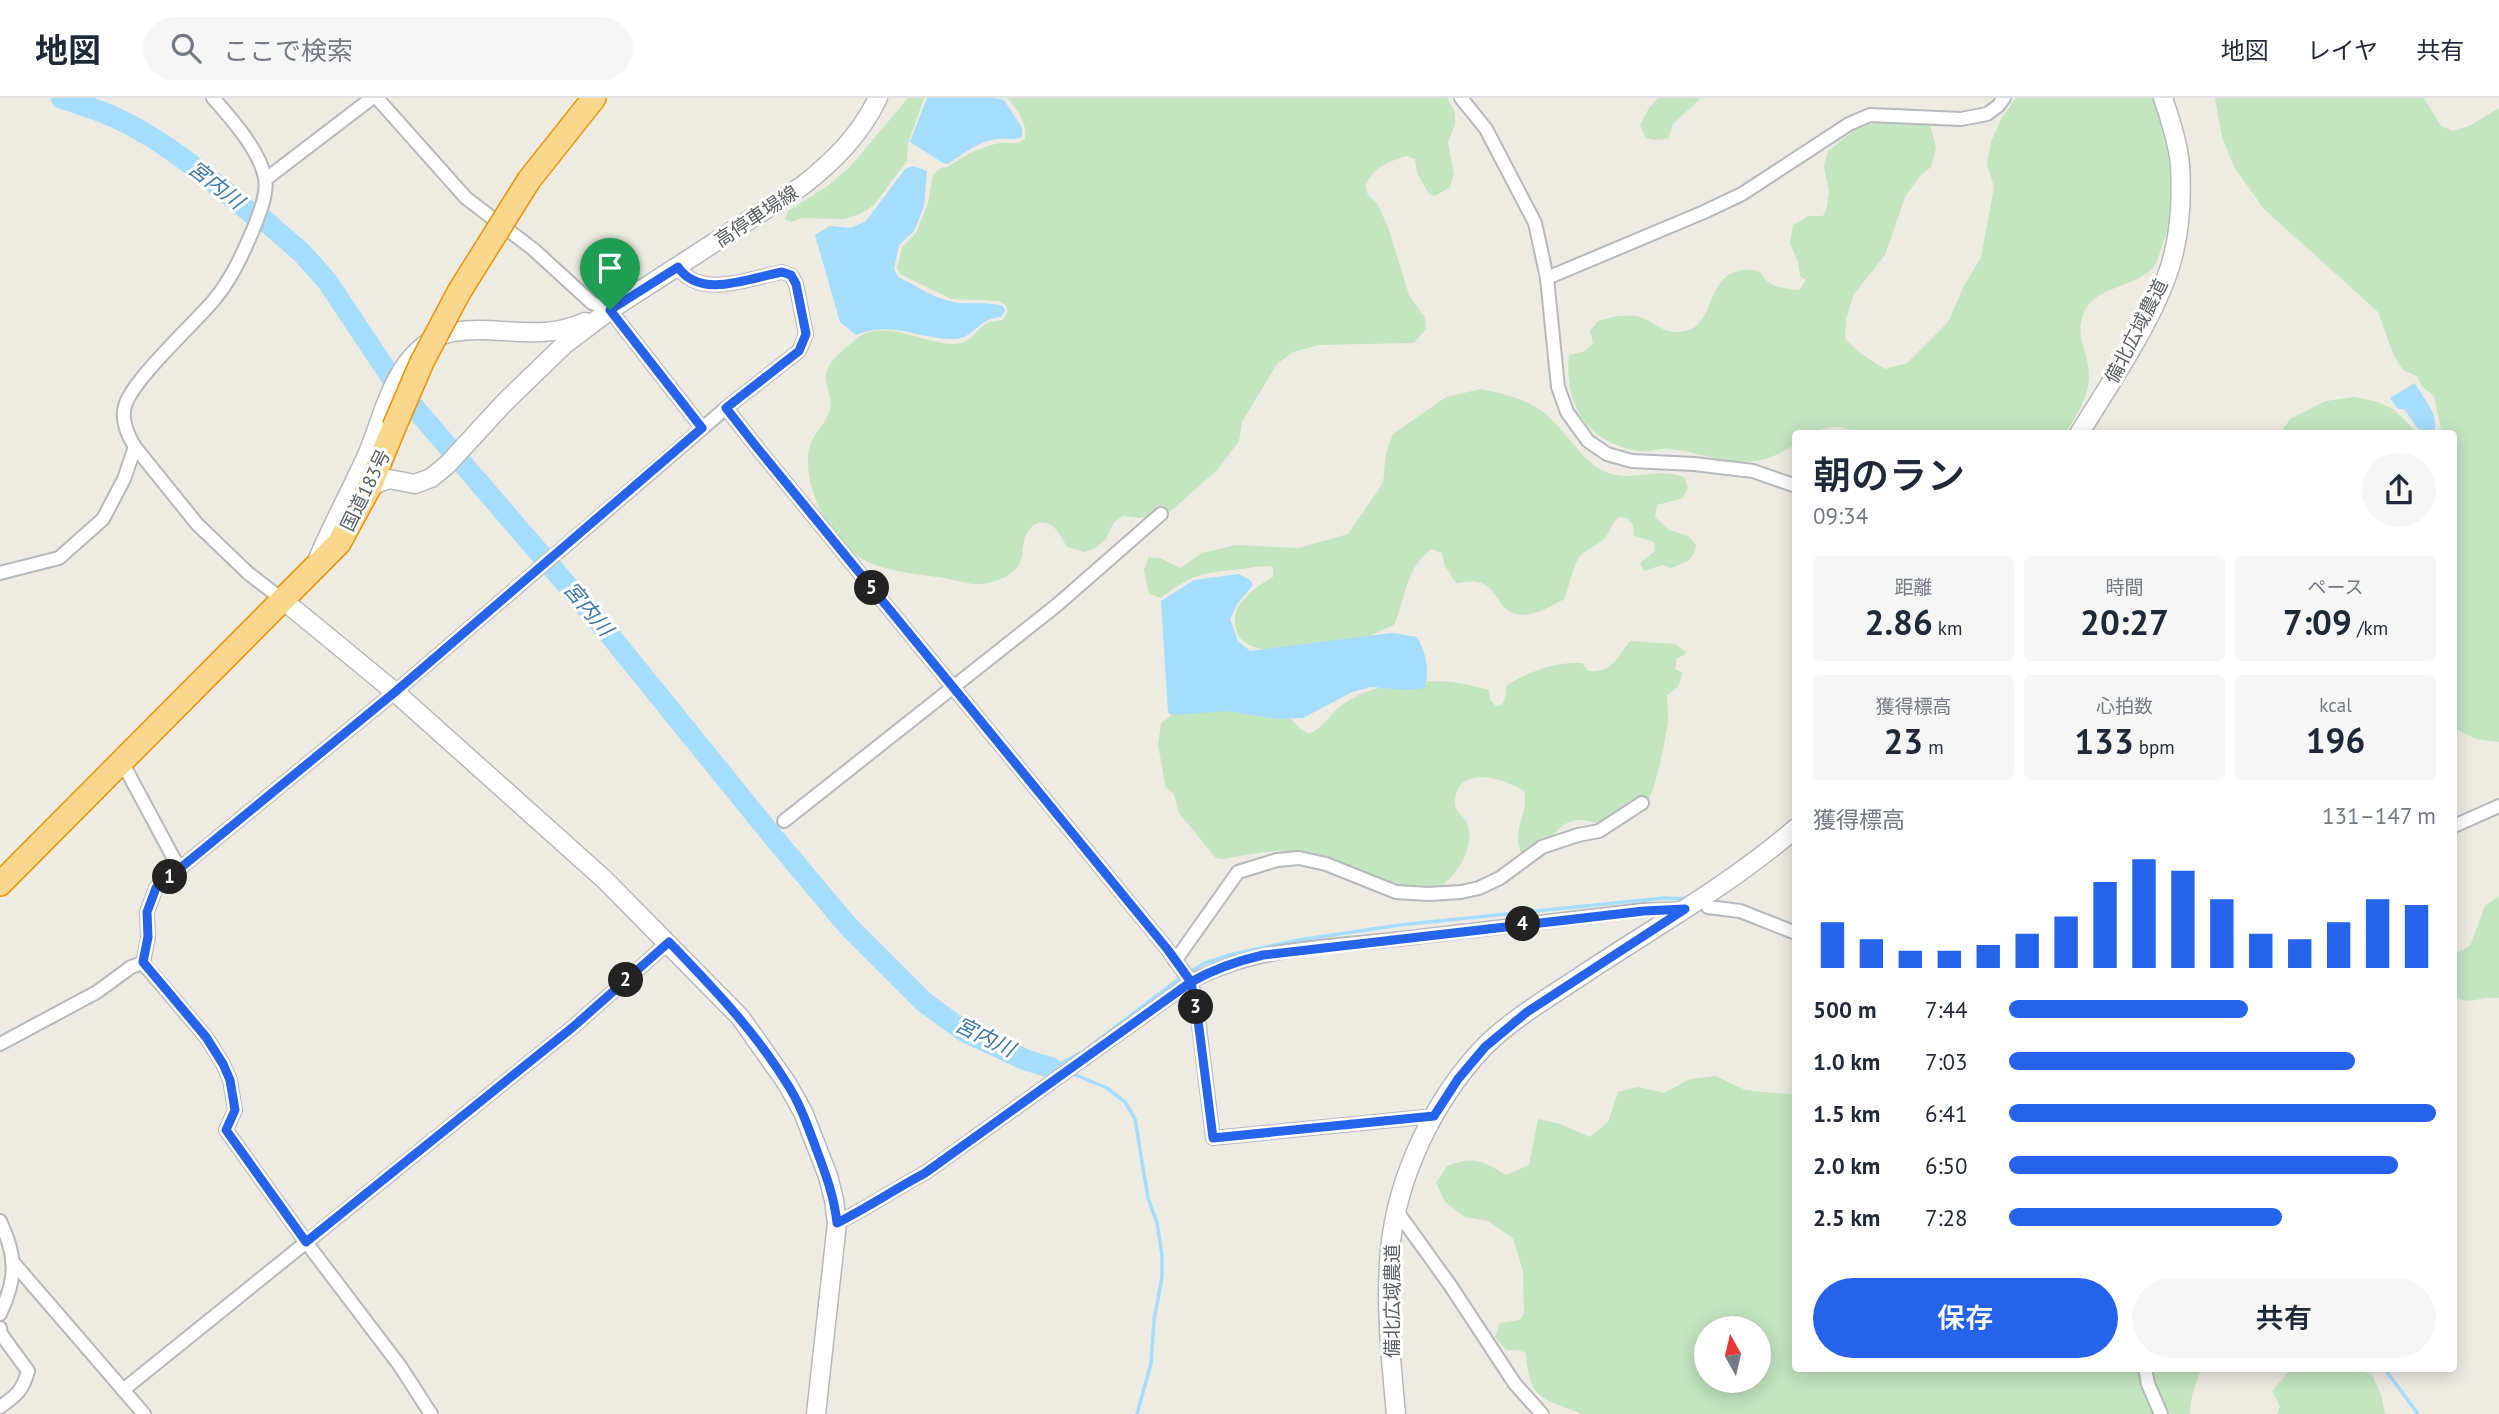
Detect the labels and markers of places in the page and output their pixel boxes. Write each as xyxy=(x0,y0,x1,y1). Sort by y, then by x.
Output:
pin xyxy=(580,238,640,310)
pin: 5 xyxy=(854,570,890,606)
pin: 1 xyxy=(152,860,188,894)
pin: 4 xyxy=(1506,906,1540,942)
pin: 2 xyxy=(608,962,644,998)
pin: 3 xyxy=(1178,990,1214,1024)

